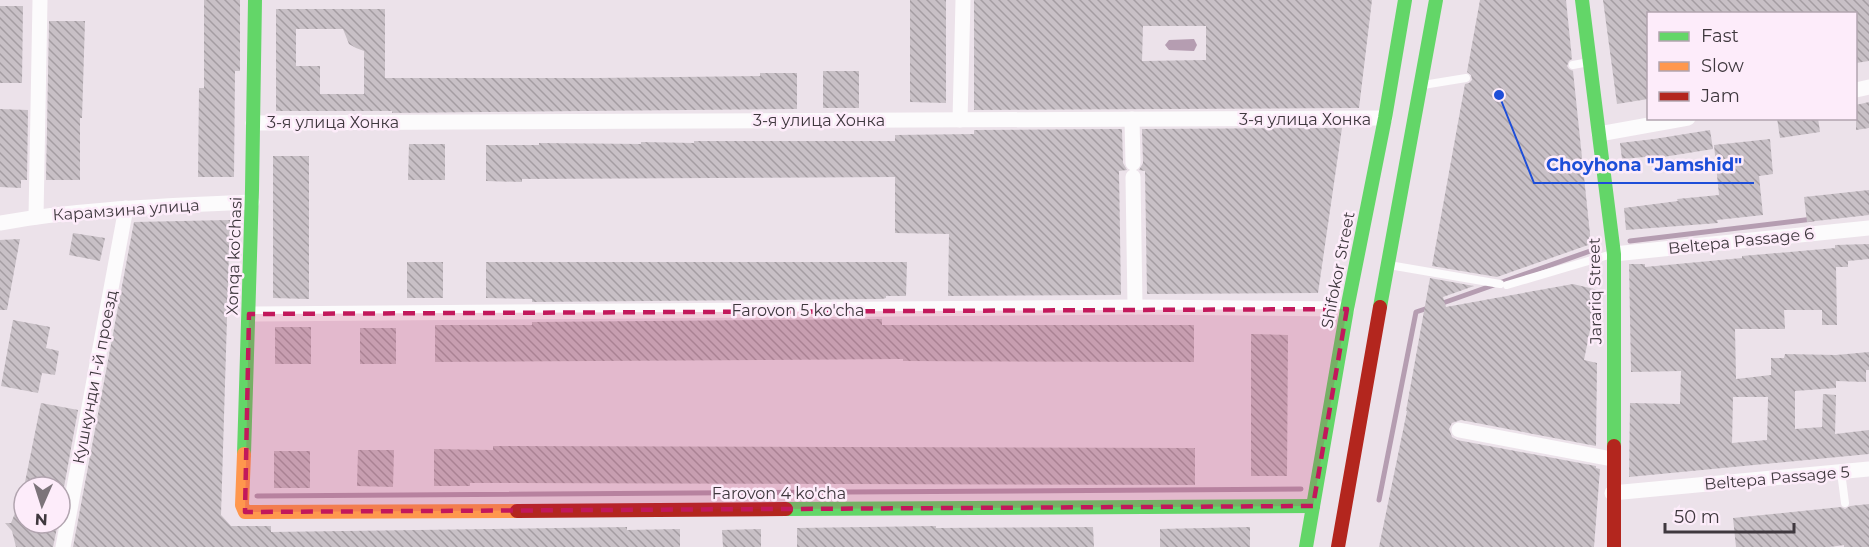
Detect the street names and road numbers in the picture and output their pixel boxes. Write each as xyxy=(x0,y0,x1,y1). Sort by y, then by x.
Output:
street label: 3-я улица Хонка xyxy=(1239,110,1371,129)
street label: 3-я улица Хонка xyxy=(753,111,885,130)
street label: 3-я улица Хонка xyxy=(267,113,399,132)
street label: Карамзина улица xyxy=(52,195,200,225)
street label: Xonqa ko'chasi xyxy=(222,196,246,316)
street label: Shifokor Street xyxy=(1317,210,1359,330)
street label: Beltepa Passage 6 xyxy=(1667,224,1815,258)
street label: Jarariq Street xyxy=(1585,237,1605,345)
street label: Кушкунди 1-й проезд xyxy=(69,288,121,466)
street label: Farovon 5 ko'cha xyxy=(731,301,865,320)
street label: Beltepa Passage 5 xyxy=(1704,462,1850,494)
street label: Farovon 4 ko'cha xyxy=(712,484,846,503)

